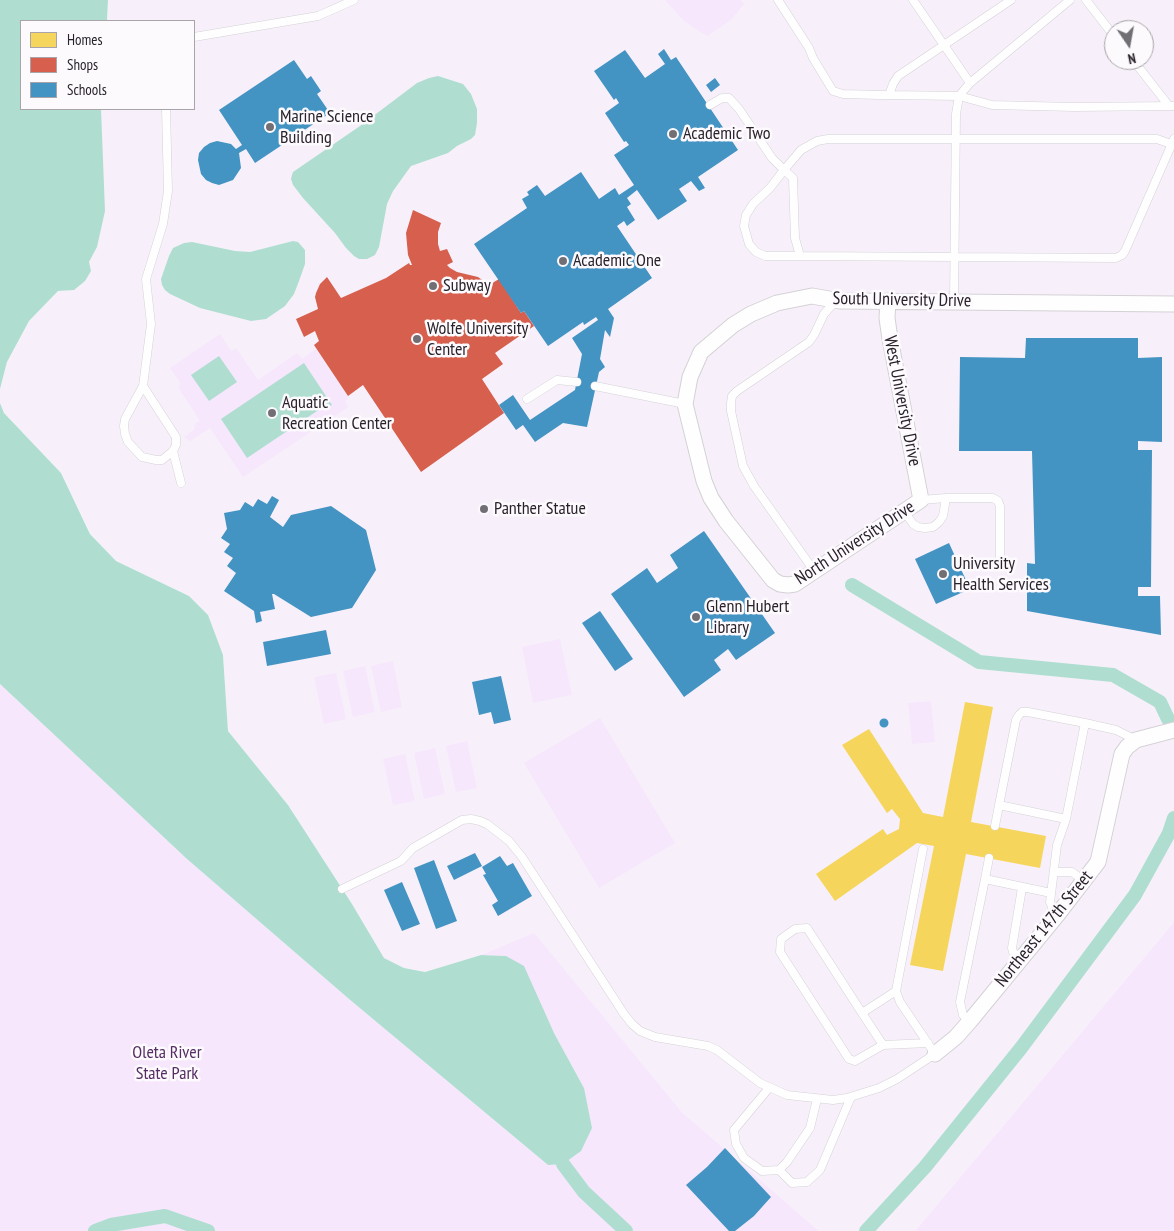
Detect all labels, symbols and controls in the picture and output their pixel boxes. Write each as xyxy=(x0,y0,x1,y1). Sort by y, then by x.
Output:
legend xyxy=(20,20,195,110)
north arrow xyxy=(1104,20,1154,70)
text: Homes xyxy=(67,30,103,49)
text: N xyxy=(1126,49,1137,68)
text: Shops xyxy=(67,55,98,74)
text: Schools xyxy=(67,80,107,99)
place label: Marine Science Building xyxy=(280,106,374,148)
marker: Marine Science Building xyxy=(264,121,276,133)
place label: Academic Two xyxy=(683,123,770,145)
marker: Academic Two xyxy=(667,128,679,140)
place label: Academic One xyxy=(573,250,661,272)
marker: Academic One xyxy=(557,255,569,267)
place label: Subway xyxy=(443,275,491,297)
marker: Subway xyxy=(427,280,439,292)
street label: South University Drive xyxy=(833,288,971,312)
place label: Wolfe University Center xyxy=(427,318,528,360)
marker: Wolfe University Center xyxy=(411,333,423,345)
street label: West University Drive xyxy=(879,334,925,468)
place label: Aquatic Recreation Center xyxy=(282,392,392,434)
marker: Aquatic Recreation Center xyxy=(266,407,278,419)
street label: North University Drive xyxy=(791,496,919,590)
place label: Panther Statue xyxy=(494,498,586,520)
marker: Panther Statue xyxy=(478,503,490,515)
place label: University Health Services xyxy=(953,553,1049,596)
marker: University Health Services xyxy=(937,568,949,580)
place label: Glenn Hubert Library xyxy=(706,596,789,638)
marker: Glenn Hubert Library xyxy=(690,611,702,623)
street label: Northeast 147th Street xyxy=(991,867,1097,991)
park label: Oleta River State Park xyxy=(132,1042,202,1084)

